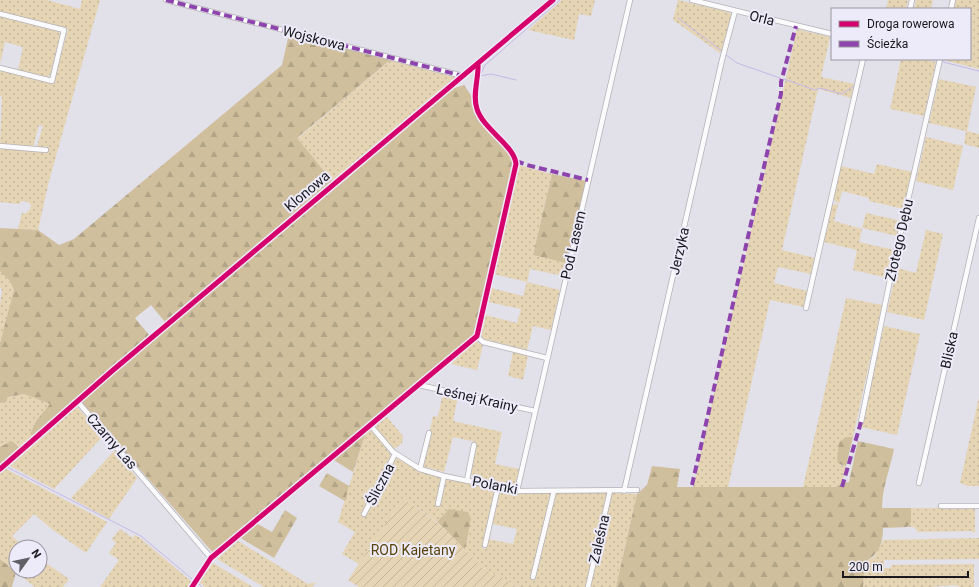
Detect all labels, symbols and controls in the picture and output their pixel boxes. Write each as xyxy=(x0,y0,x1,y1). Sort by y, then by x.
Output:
street label: Orla xyxy=(748,7,776,29)
legend xyxy=(831,8,971,60)
text: Droga rowerowa xyxy=(867,17,954,31)
street label: Wojskowa xyxy=(281,22,347,54)
text: Ścieżka xyxy=(867,36,908,51)
street label: Klonowa xyxy=(281,168,333,214)
street label: Złotego Dębu xyxy=(882,197,916,283)
street label: Pod Lasem xyxy=(557,209,589,281)
street label: Jerzyka xyxy=(666,226,692,276)
street label: Bliska xyxy=(937,330,961,370)
street label: Leśnej Krainy xyxy=(435,381,520,415)
street label: Czarny Las xyxy=(83,410,141,472)
street label: Śliczna xyxy=(362,460,397,508)
street label: Polanki xyxy=(471,473,519,497)
street label: Zaleśna xyxy=(586,513,612,565)
north arrow xyxy=(8,539,48,579)
park label: ROD Kajetany xyxy=(371,542,456,558)
text: N xyxy=(28,547,44,561)
scale bar xyxy=(843,553,968,579)
text: 200 m xyxy=(849,560,883,574)

